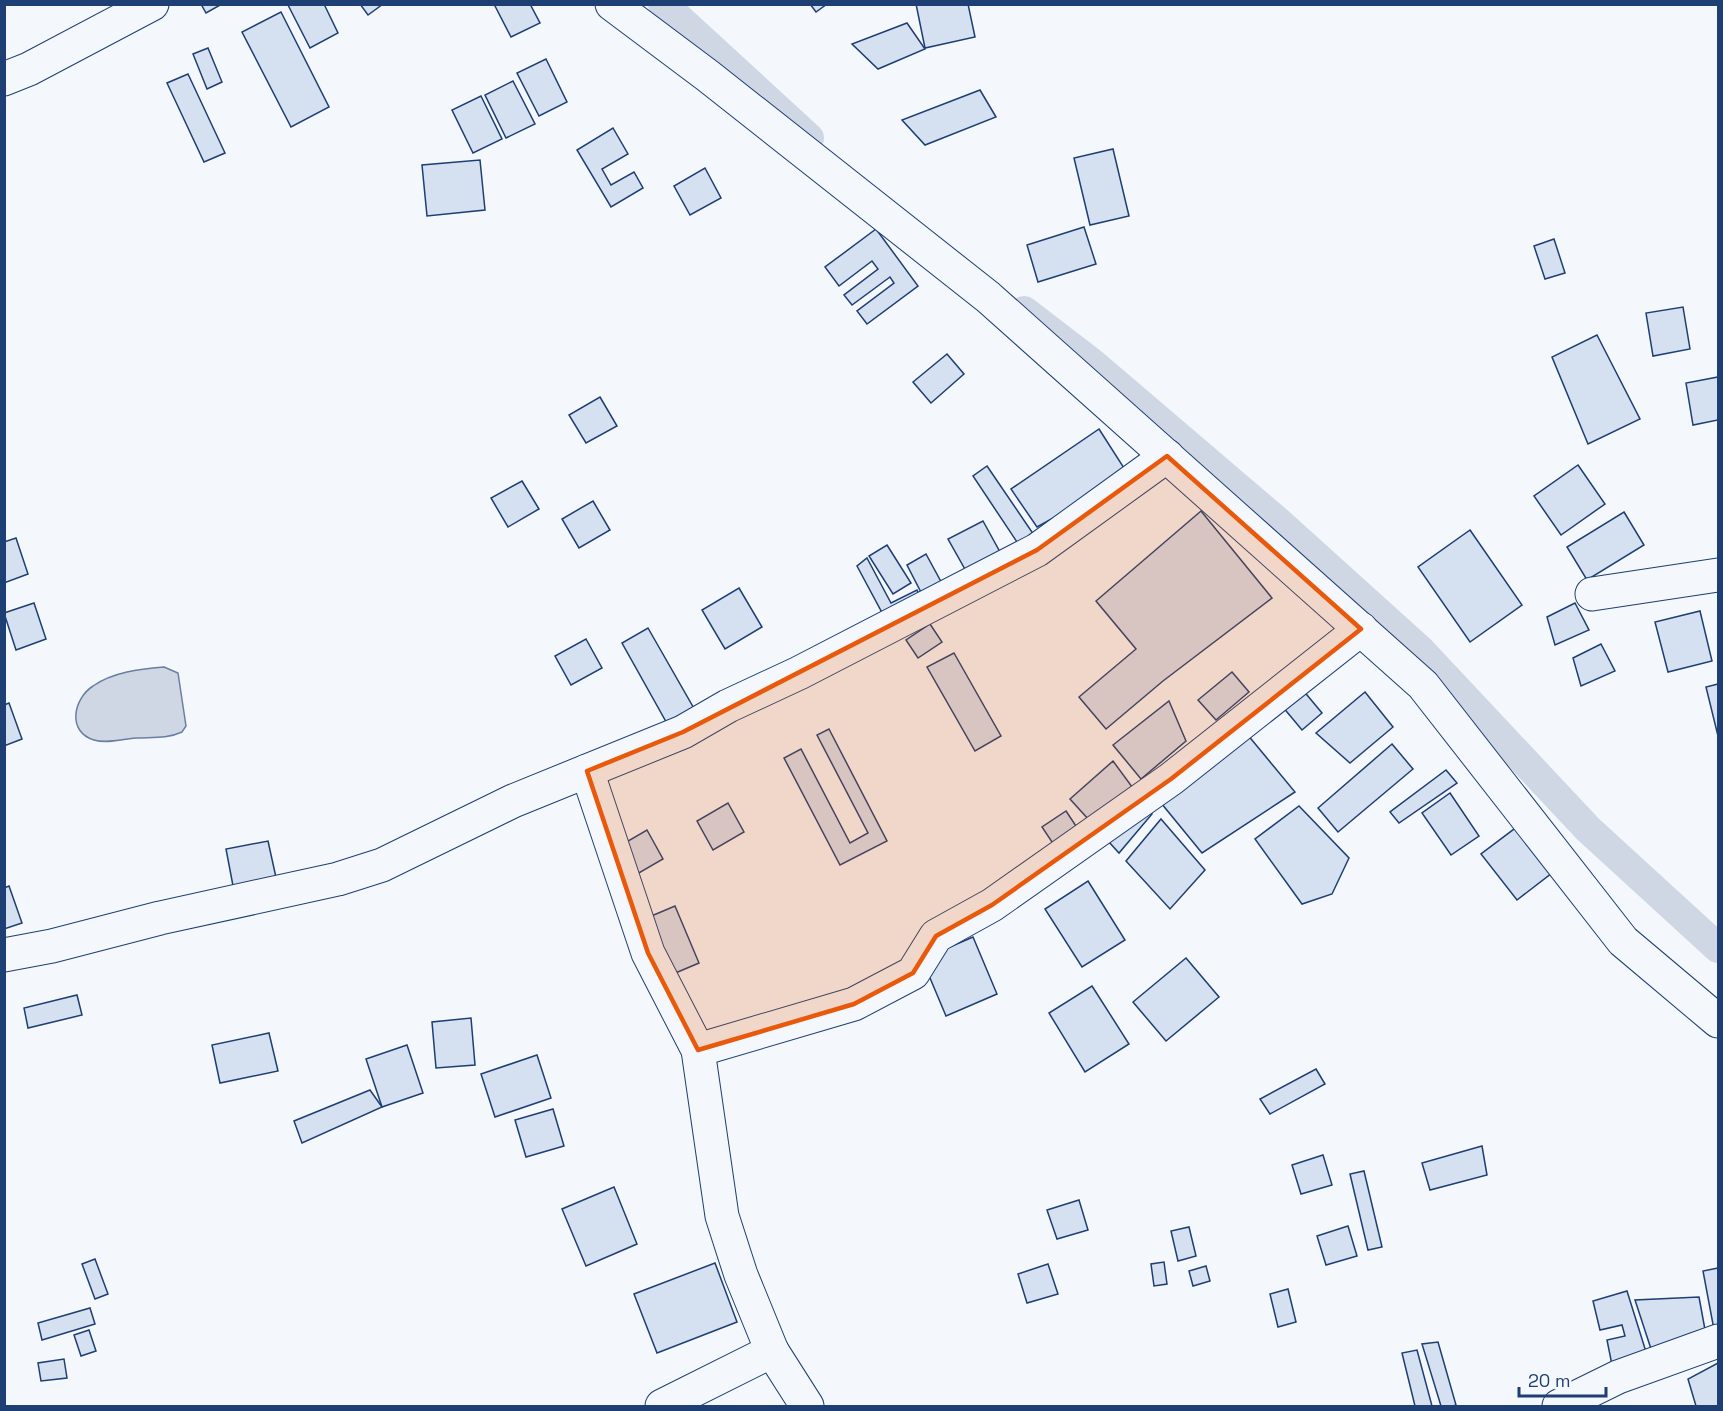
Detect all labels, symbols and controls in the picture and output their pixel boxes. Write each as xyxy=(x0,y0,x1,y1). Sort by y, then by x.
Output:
scale bar xyxy=(1519,1360,1606,1398)
text: 20 m xyxy=(1528,1369,1571,1392)

